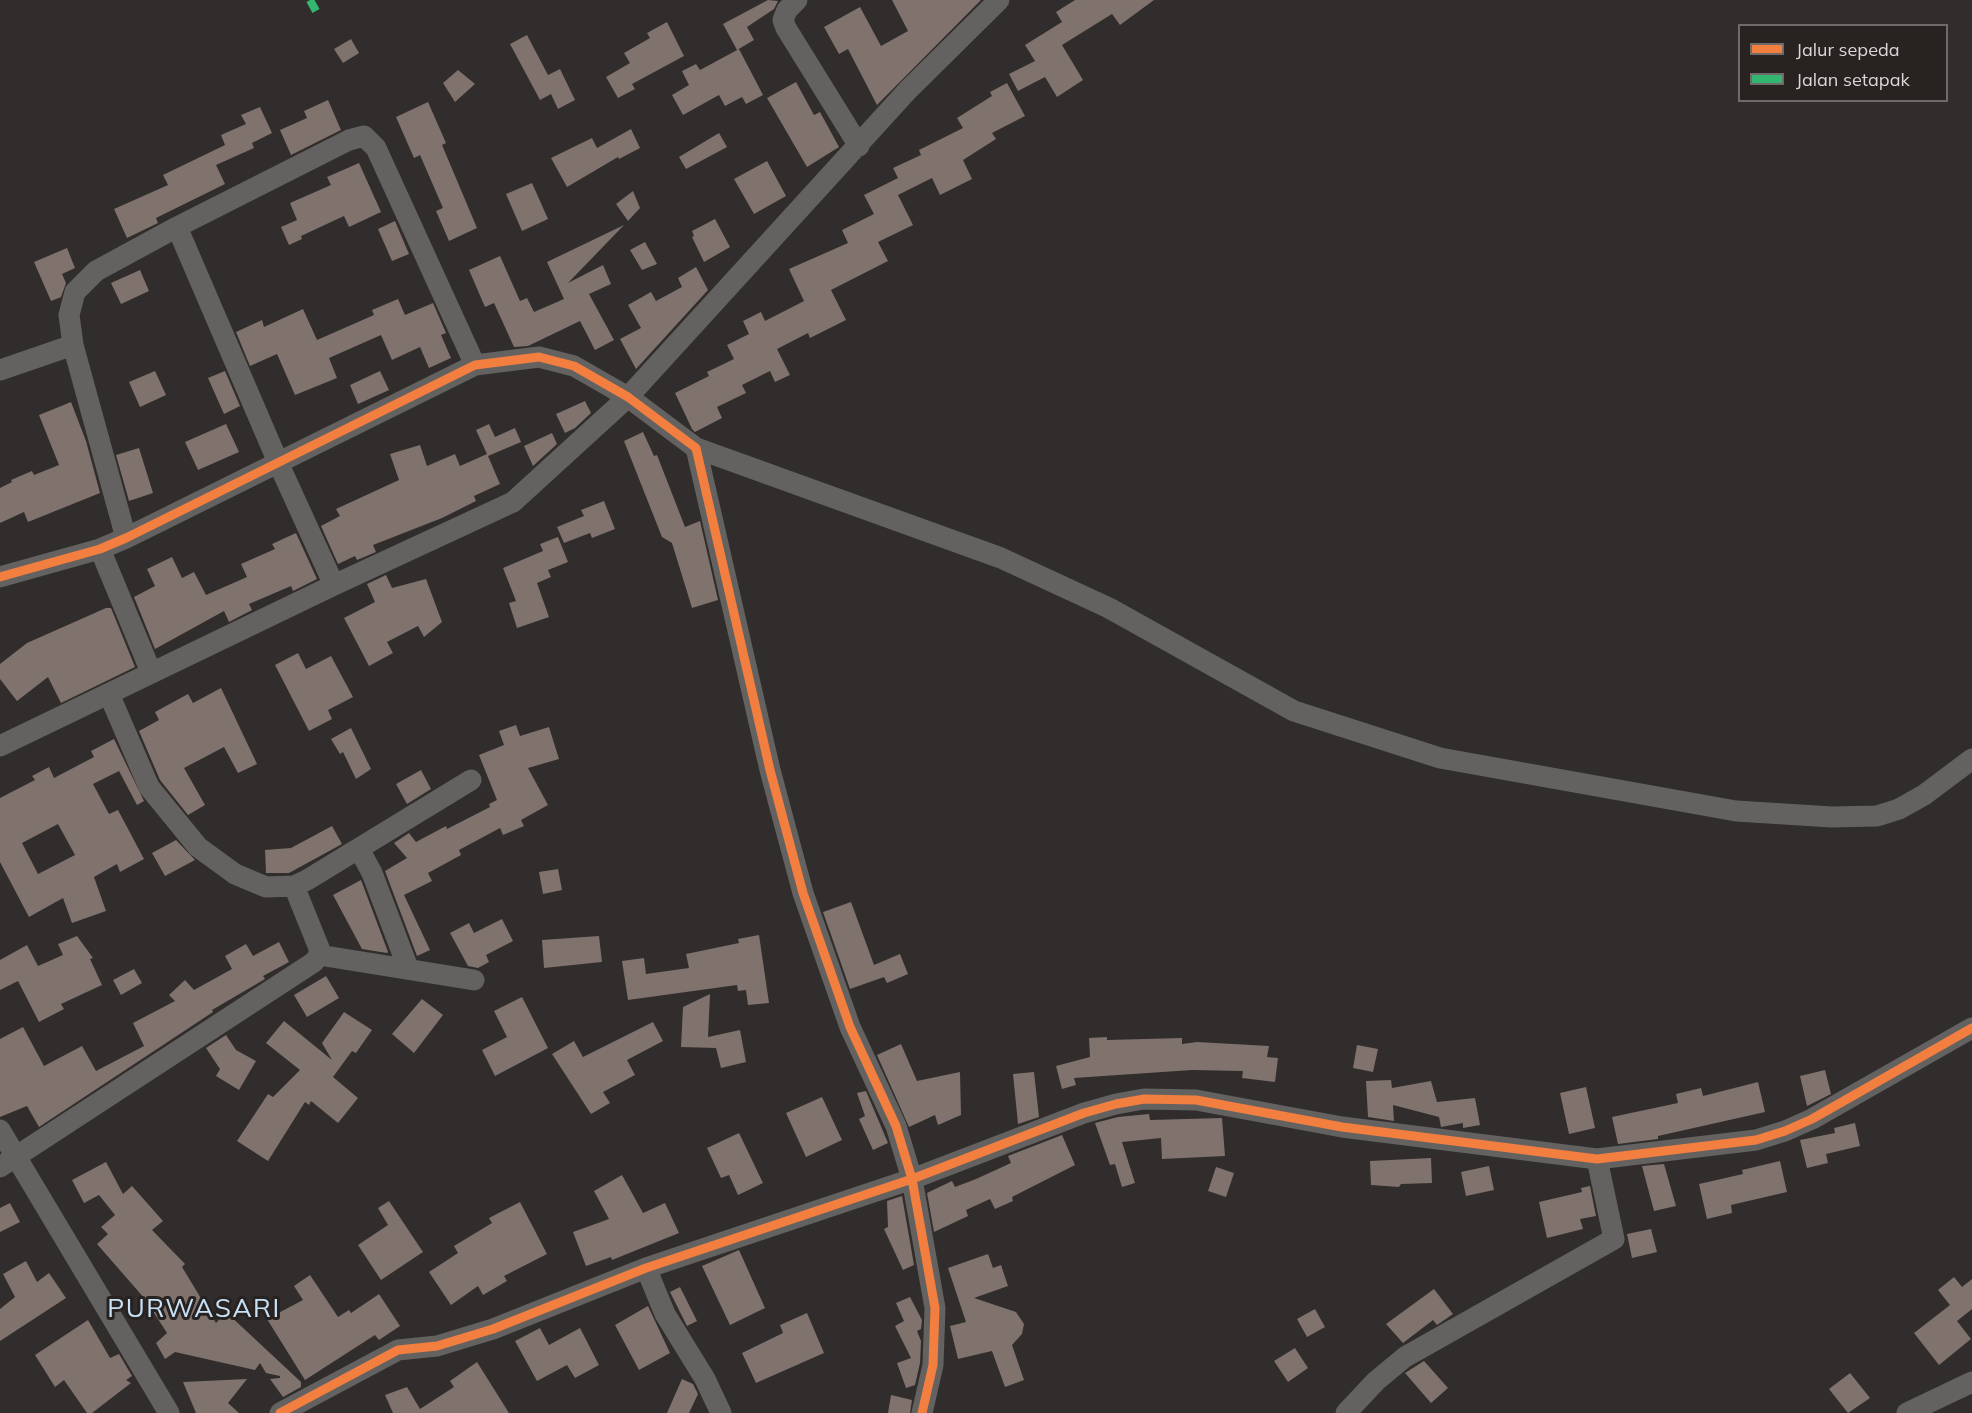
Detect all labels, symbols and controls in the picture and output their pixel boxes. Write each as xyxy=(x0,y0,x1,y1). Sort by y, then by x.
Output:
legend xyxy=(1738,24,1948,102)
text: Jalur sepeda xyxy=(1796,38,1900,61)
text: Jalan setapak xyxy=(1796,68,1910,91)
district label: PURWASARI xyxy=(107,1293,281,1325)

